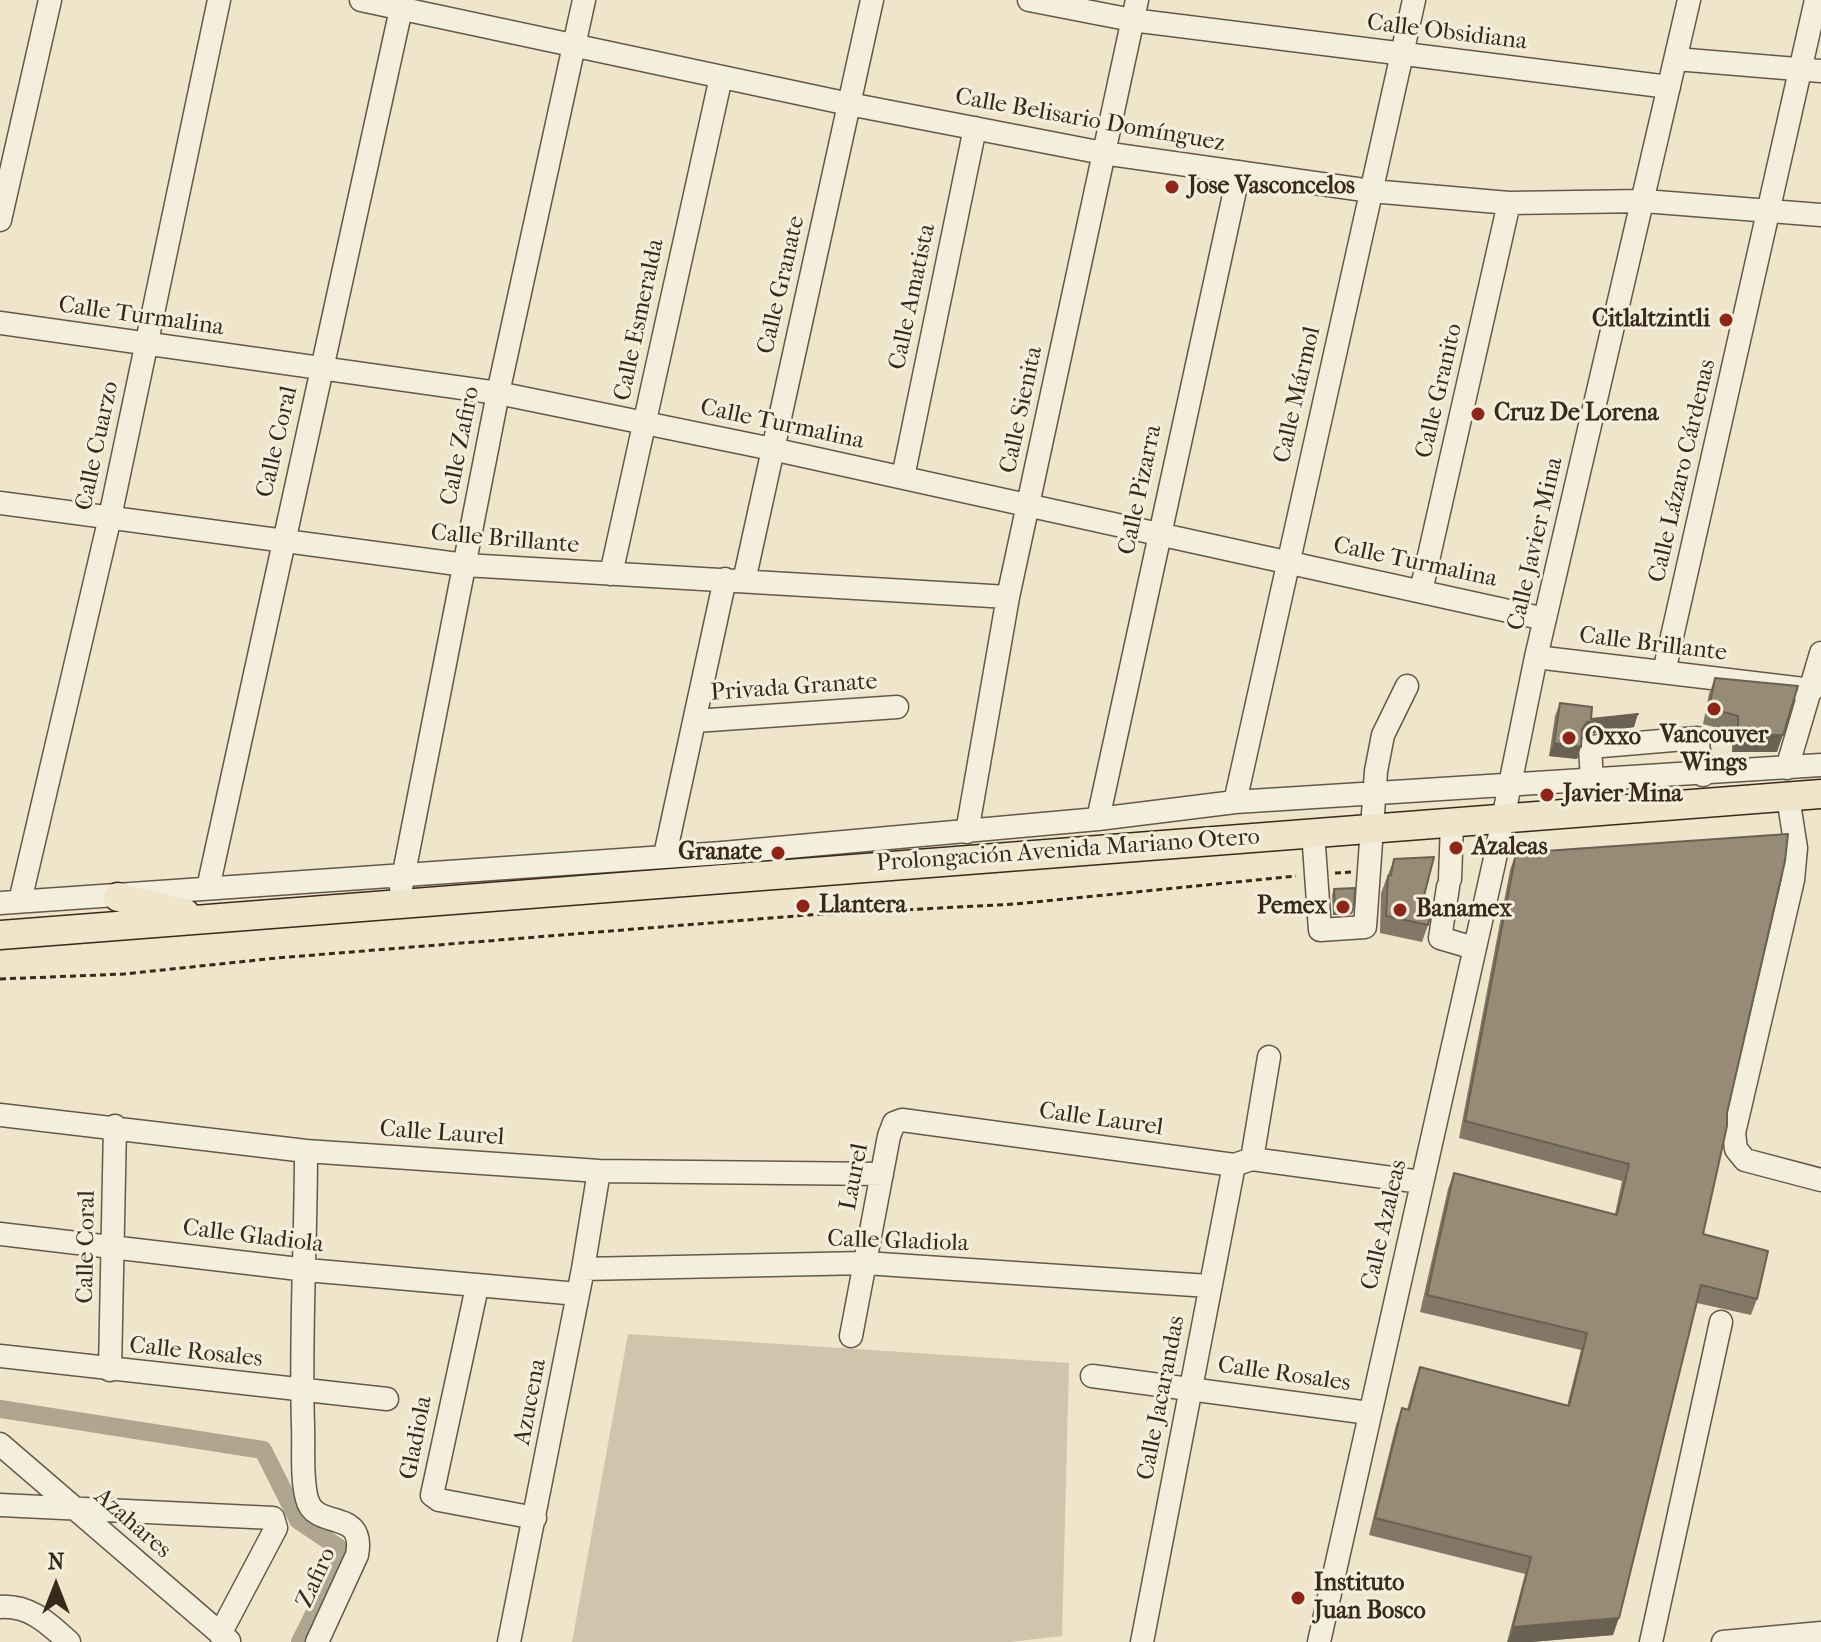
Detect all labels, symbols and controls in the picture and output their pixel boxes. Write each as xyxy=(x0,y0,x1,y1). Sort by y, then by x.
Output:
street label: Calle Obsidiana xyxy=(1365,9,1529,57)
street label: Calle Belisario Domínguez xyxy=(953,83,1227,159)
place label: Jose Vasconcelos xyxy=(1188,173,1355,201)
marker: Jose Vasconcelos xyxy=(1163,178,1181,196)
street label: Calle Granate xyxy=(752,213,812,357)
street label: Calle Amatista xyxy=(884,222,942,372)
street label: Calle Esmeralda xyxy=(609,237,671,403)
street label: Calle Turmalina xyxy=(57,291,225,343)
place label: Citlaltzintli xyxy=(1592,306,1710,334)
marker: Citlaltzintli xyxy=(1717,311,1735,329)
street label: Calle Granito xyxy=(1411,321,1469,461)
street label: Calle Mármol xyxy=(1268,324,1328,466)
street label: Calle Sienita xyxy=(995,344,1049,476)
street label: Calle Lázaro Cárdenas xyxy=(1643,357,1723,585)
street label: Calle Cuarzo xyxy=(70,379,126,513)
street label: Calle Coral xyxy=(251,383,305,501)
street label: Calle Zafiro xyxy=(435,384,487,508)
street label: Calle Turmalina xyxy=(698,394,866,456)
place label: Cruz De Lorena xyxy=(1494,400,1659,428)
marker: Cruz De Lorena xyxy=(1469,405,1487,423)
street label: Calle Pizarra xyxy=(1113,422,1169,558)
street label: Calle Javier Mina xyxy=(1502,455,1570,633)
street label: Calle Brillante xyxy=(430,519,580,561)
street label: Calle Turmalina xyxy=(1331,532,1499,594)
street label: Calle Brillante xyxy=(1577,622,1729,668)
street label: Privada Granate xyxy=(710,668,878,708)
marker: Vancouver Wings xyxy=(1705,700,1723,718)
place label: Vancouver Wings xyxy=(1660,722,1768,778)
place label: Oxxo xyxy=(1585,724,1641,752)
marker: Oxxo xyxy=(1560,729,1578,747)
place label: Javier Mina xyxy=(1563,781,1682,809)
marker: Javier Mina xyxy=(1538,786,1556,804)
street label: Prolongación Avenida Mariano Otero xyxy=(875,823,1261,879)
place label: Azaleas xyxy=(1472,834,1548,862)
place label: Granate xyxy=(678,839,762,867)
marker: Azaleas xyxy=(1447,839,1465,857)
marker: Granate xyxy=(769,844,787,862)
place label: Llantera xyxy=(819,892,907,920)
place label: Pemex xyxy=(1257,893,1327,921)
place label: Banamex xyxy=(1416,896,1512,924)
marker: Llantera xyxy=(794,897,812,915)
marker: Pemex xyxy=(1334,898,1352,916)
marker: Banamex xyxy=(1391,901,1409,919)
street label: Calle Laurel xyxy=(1037,1097,1165,1143)
street label: Calle Laurel xyxy=(379,1115,505,1153)
street label: Laurel xyxy=(834,1141,876,1213)
street label: Calle Azaleas xyxy=(1356,1157,1414,1293)
street label: Calle Coral xyxy=(72,1190,102,1304)
street label: Calle Gladiola xyxy=(181,1214,325,1260)
street label: Calle Gladiola xyxy=(827,1225,969,1259)
street label: Calle Jacarandas xyxy=(1132,1313,1192,1483)
street label: Calle Rosales xyxy=(128,1332,264,1374)
street label: Calle Rosales xyxy=(1216,1351,1352,1399)
street label: Azucena xyxy=(509,1356,553,1448)
street label: Gladiola xyxy=(395,1394,439,1482)
street label: Azahares xyxy=(88,1483,176,1565)
street label: Zafiro xyxy=(291,1543,343,1613)
north arrow xyxy=(16,1546,96,1626)
text: N xyxy=(48,1549,64,1575)
place label: Instituto Juan Bosco xyxy=(1314,1570,1426,1626)
marker: Instituto Juan Bosco xyxy=(1289,1589,1307,1607)

